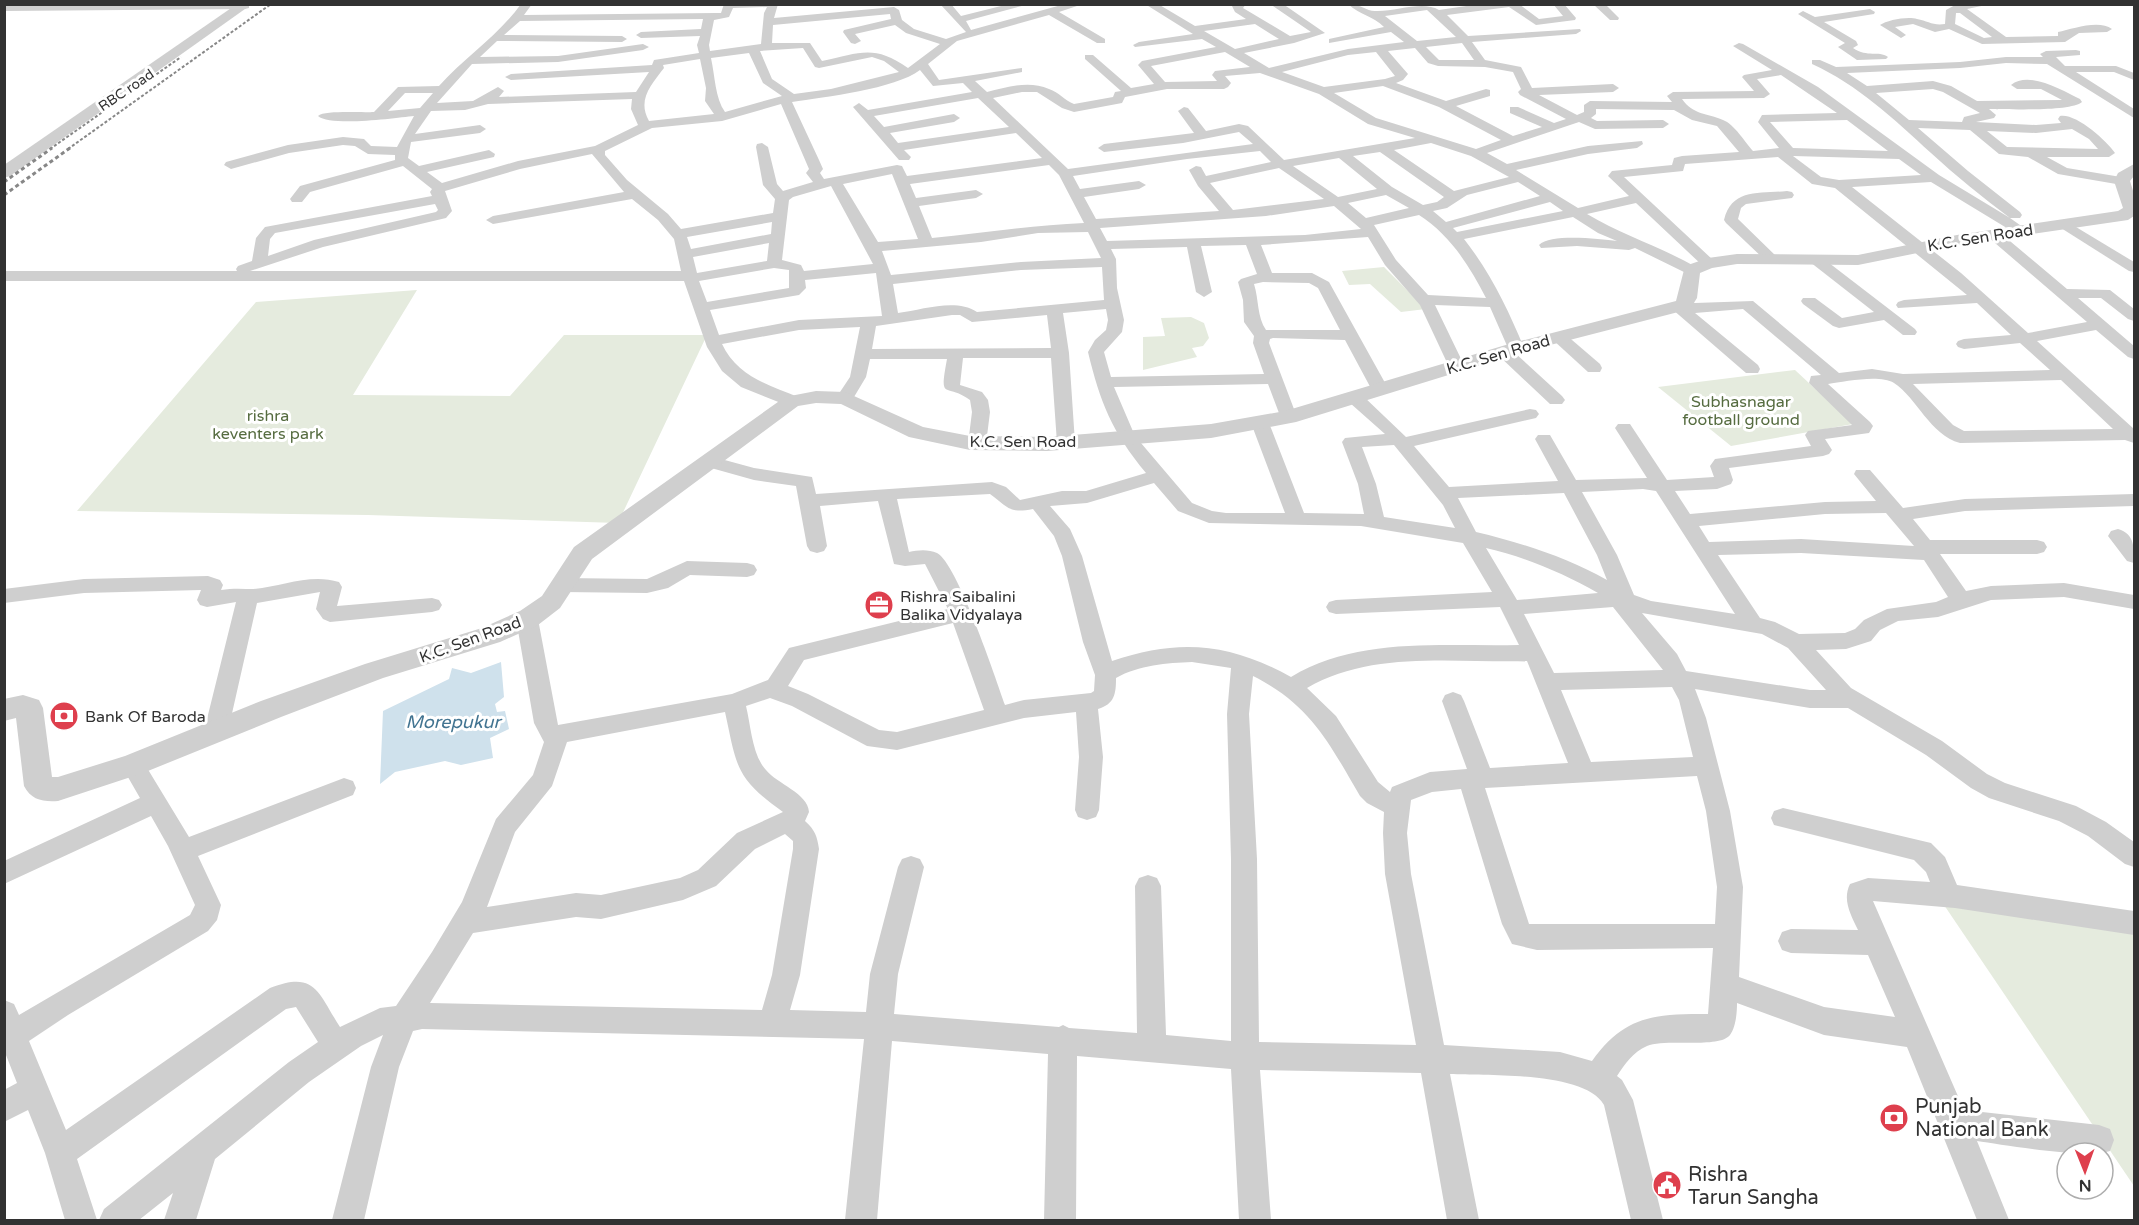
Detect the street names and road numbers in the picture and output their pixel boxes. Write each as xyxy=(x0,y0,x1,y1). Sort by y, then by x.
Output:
street label: RBC road xyxy=(95,66,157,115)
street label: K.C. Sen Road xyxy=(1926,220,2035,256)
street label: K.C. Sen Road xyxy=(1444,331,1552,379)
street label: K.C. Sen Road xyxy=(970,432,1076,452)
street label: K.C. Sen Road xyxy=(417,612,524,668)

